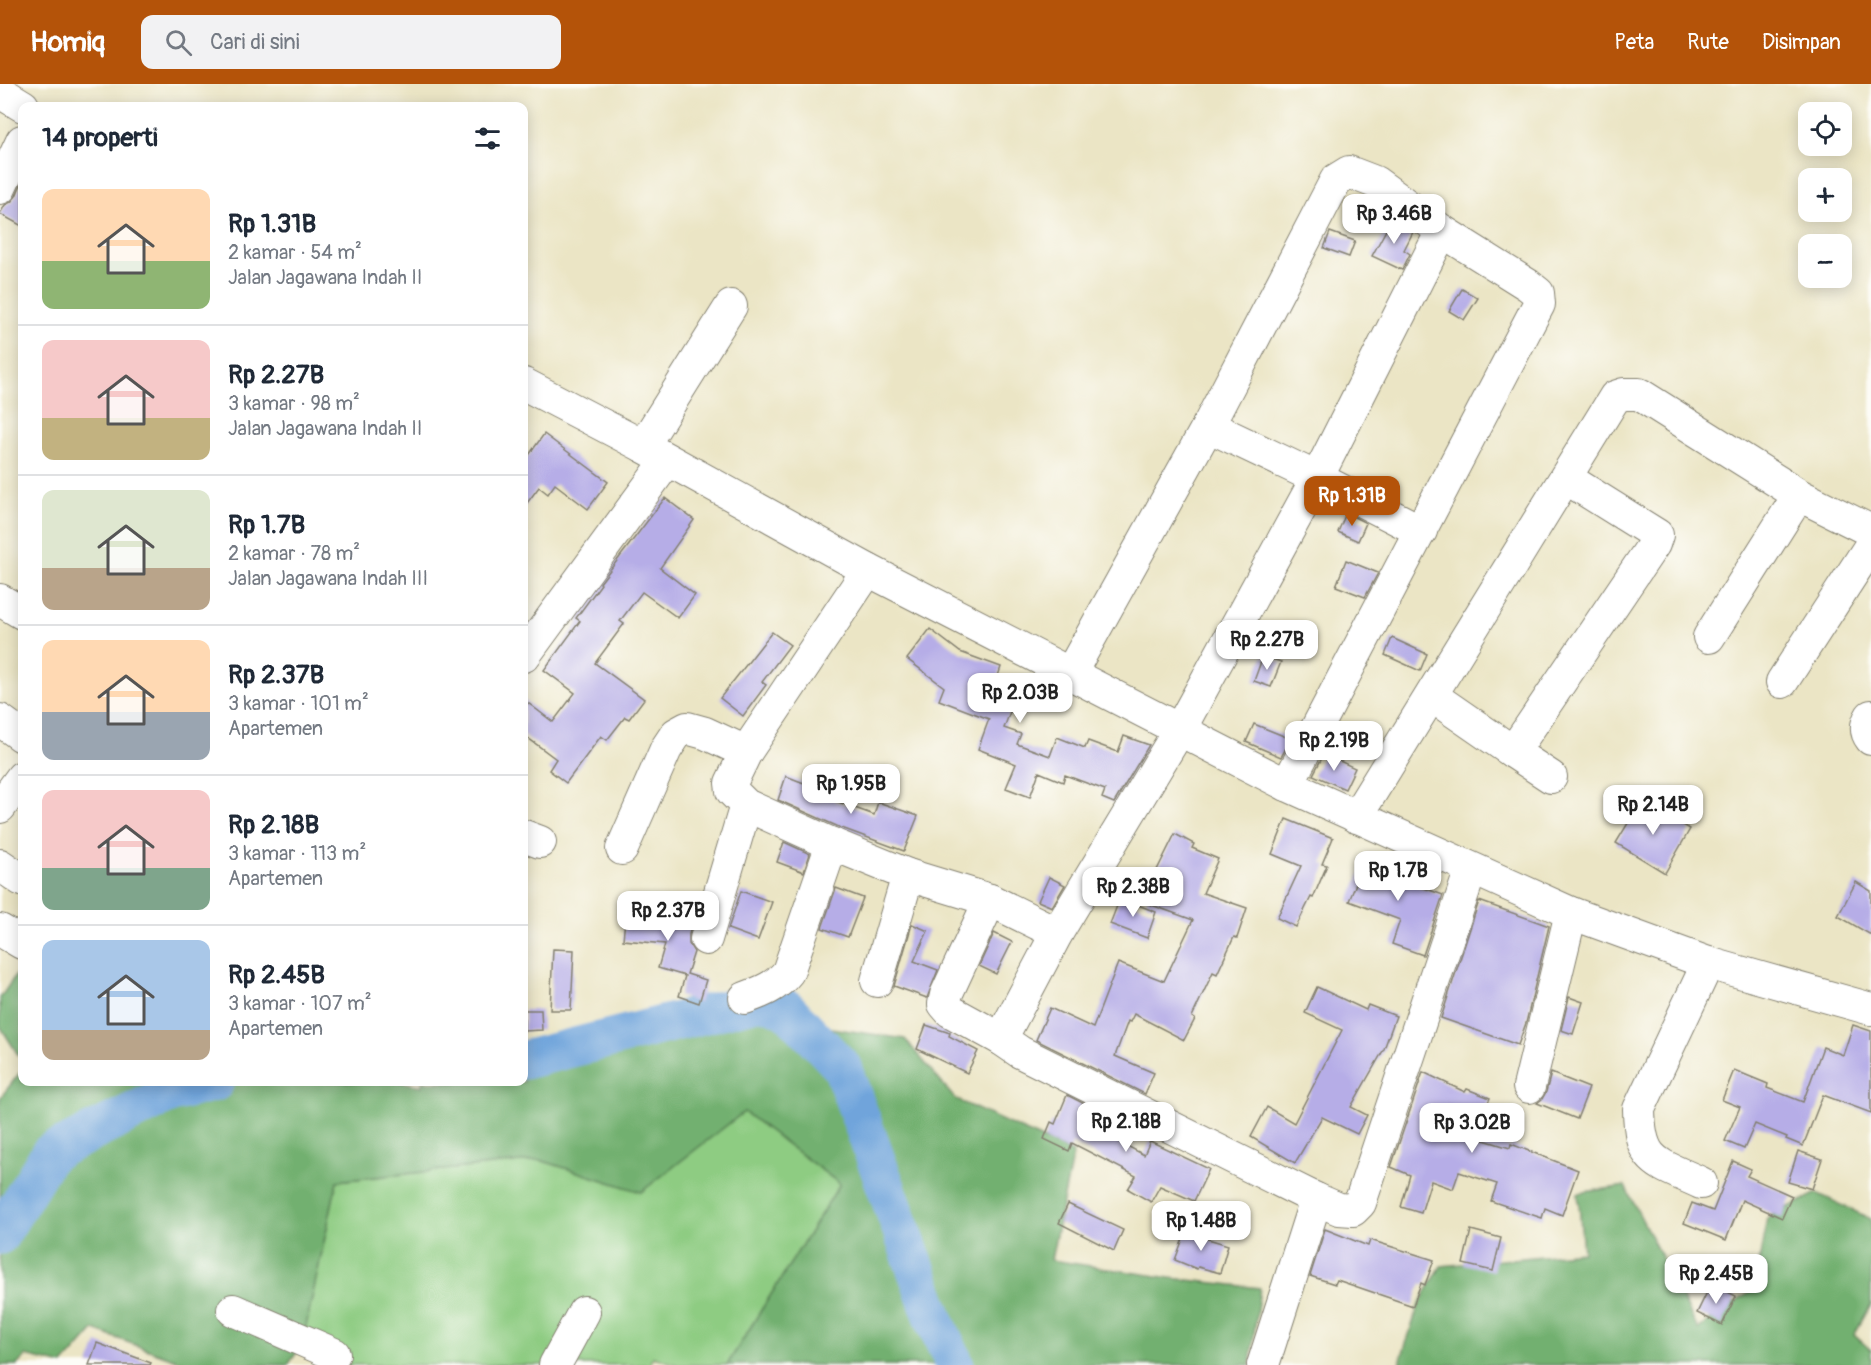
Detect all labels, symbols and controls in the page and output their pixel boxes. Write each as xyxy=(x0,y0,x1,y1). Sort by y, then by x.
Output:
search box xyxy=(141,15,561,69)
text: Homiq xyxy=(30,25,105,60)
icon: search xyxy=(162,26,195,59)
text: Cari di sini xyxy=(210,28,300,56)
text: Peta xyxy=(1614,29,1654,56)
text: Rute xyxy=(1687,29,1729,56)
text: Disimpan xyxy=(1762,29,1841,56)
map controls xyxy=(1798,102,1852,288)
button: locate xyxy=(1798,102,1852,156)
text: 14 properti xyxy=(42,122,158,154)
icon: filters xyxy=(471,122,504,155)
button: + xyxy=(1798,168,1852,222)
pin: Rp 3.46B xyxy=(1332,194,1456,245)
text: Rp 3.46B xyxy=(1356,201,1432,226)
text: Rp 1.31B xyxy=(228,208,316,240)
icon: home xyxy=(90,213,162,285)
button: − xyxy=(1798,234,1852,288)
text: 2 kamar · 54 m² xyxy=(228,240,362,265)
text: Jalan Jagawana Indah II xyxy=(228,265,422,290)
text: Rp 2.27B xyxy=(228,359,324,391)
icon: home xyxy=(90,364,162,436)
text: 3 kamar · 98 m² xyxy=(228,391,360,416)
text: Jalan Jagawana Indah II xyxy=(228,416,422,441)
pin: Rp 1.31B xyxy=(1290,476,1414,527)
text: Rp 1.31B xyxy=(1318,483,1386,508)
text: Rp 1.7B xyxy=(228,509,305,541)
icon: home xyxy=(90,514,162,586)
text: 2 kamar · 78 m² xyxy=(228,541,360,566)
text: Jalan Jagawana Indah III xyxy=(228,566,428,591)
pin: Rp 2.27B xyxy=(1205,620,1329,671)
text: Rp 2.27B xyxy=(1230,627,1304,652)
text: Rp 2.37B xyxy=(228,659,324,691)
icon: home xyxy=(90,664,162,736)
pin: Rp 2.03B xyxy=(958,673,1082,724)
text: Rp 2.03B xyxy=(981,680,1059,705)
text: 3 kamar · 101 m² xyxy=(228,691,369,716)
text: Apartemen xyxy=(228,716,323,741)
pin: Rp 2.19B xyxy=(1272,721,1396,772)
text: Rp 2.19B xyxy=(1299,728,1369,753)
pin: Rp 1.95B xyxy=(789,764,913,815)
text: Rp 1.95B xyxy=(816,771,886,796)
pin: Rp 2.14B xyxy=(1591,785,1715,836)
text: Rp 2.14B xyxy=(1617,792,1689,817)
text: Rp 2.18B xyxy=(228,809,319,841)
icon: home xyxy=(90,814,162,886)
text: 3 kamar · 113 m² xyxy=(228,841,366,866)
pin: Rp 1.7B xyxy=(1343,851,1453,902)
text: Rp 1.7B xyxy=(1368,858,1428,883)
text: Apartemen xyxy=(228,866,323,891)
pin: Rp 2.38B xyxy=(1071,867,1195,918)
text: Rp 2.38B xyxy=(1096,874,1170,899)
pin: Rp 2.37B xyxy=(606,891,730,942)
text: Rp 2.37B xyxy=(631,898,705,923)
text: Rp 2.45B xyxy=(228,959,325,991)
icon: home xyxy=(90,964,162,1036)
text: 3 kamar · 107 m² xyxy=(228,991,371,1016)
text: Apartemen xyxy=(228,1016,323,1041)
pin: Rp 2.18B xyxy=(1064,1102,1188,1153)
pin: Rp 3.02B xyxy=(1410,1103,1534,1154)
text: Rp 2.18B xyxy=(1091,1109,1161,1134)
text: Rp 3.02B xyxy=(1433,1110,1511,1135)
pin: Rp 1.48B xyxy=(1139,1201,1263,1252)
text: Rp 1.48B xyxy=(1166,1208,1236,1233)
pin: Rp 2.45B xyxy=(1654,1254,1778,1305)
text: Rp 2.45B xyxy=(1679,1261,1753,1286)

